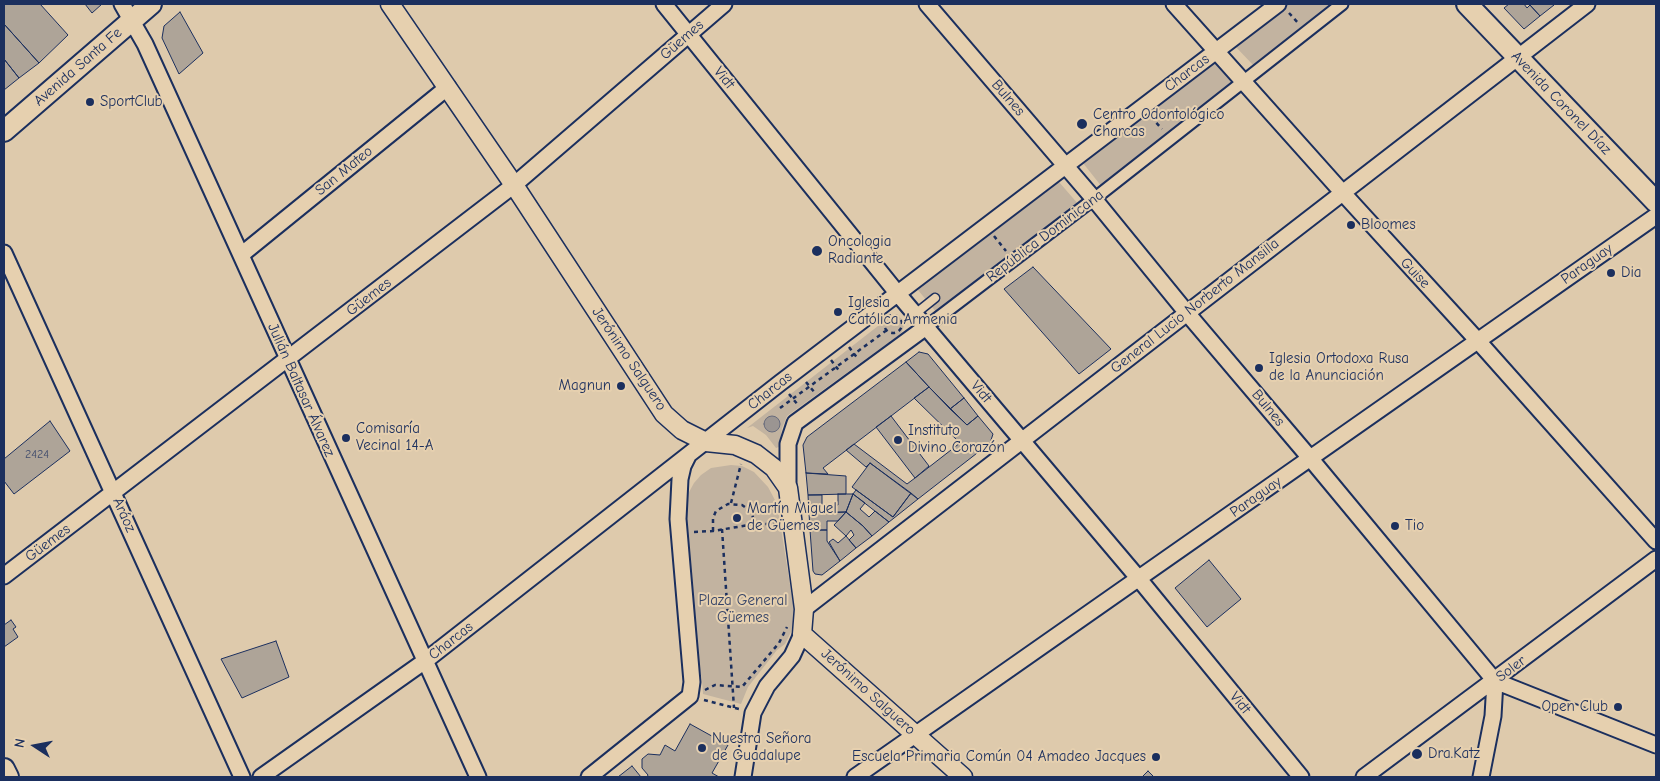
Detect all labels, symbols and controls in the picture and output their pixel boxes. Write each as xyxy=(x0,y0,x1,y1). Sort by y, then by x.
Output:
street label: Güemes xyxy=(656,16,708,64)
street label: Avenida Santa Fe xyxy=(30,24,126,110)
street label: Avenida Coronel Díaz xyxy=(1507,48,1615,158)
street label: Charcas xyxy=(1161,50,1213,96)
street label: Vidt xyxy=(710,63,738,93)
street label: Bulnes xyxy=(987,76,1029,120)
place label: SportClub xyxy=(100,93,163,111)
marker: SportClub xyxy=(84,96,96,108)
place label: Centro Odontológico Charcas xyxy=(1093,106,1224,141)
marker: Centro Odontológico Charcas xyxy=(1075,117,1089,131)
street label: San Mateo xyxy=(312,142,376,200)
street label: República Dominicana xyxy=(983,186,1107,286)
place label: Bloomes xyxy=(1361,216,1416,234)
marker: Bloomes xyxy=(1345,219,1357,231)
place label: Oncologia Radiante xyxy=(828,233,891,268)
street label: General Lucio Norberto Mansilla xyxy=(1107,235,1283,377)
street label: Paraguay xyxy=(1558,240,1616,288)
marker: Oncologia Radiante xyxy=(810,244,824,258)
street label: Guise xyxy=(1396,254,1434,292)
place label: Dia xyxy=(1621,264,1642,282)
marker: Dia xyxy=(1605,267,1617,279)
street label: Güemes xyxy=(343,274,395,320)
place label: Iglesia Católica Armenia xyxy=(848,294,957,329)
street label: Jerónimo Salguero xyxy=(588,304,670,414)
marker: Iglesia Católica Armenia xyxy=(832,306,844,318)
street label: Julián Baltasar Álvarez xyxy=(263,320,339,460)
place label: Iglesia Ortodoxa Rusa de la Anunciación xyxy=(1269,350,1409,385)
marker: Iglesia Ortodoxa Rusa de la Anunciación xyxy=(1253,362,1265,374)
street label: Charcas xyxy=(744,368,796,414)
place label: Magnun xyxy=(558,377,611,395)
street label: Vidt xyxy=(966,377,996,407)
marker: Magnun xyxy=(615,380,627,392)
street label: Bulnes xyxy=(1248,386,1288,430)
place label: Comisaría Vecinal 14-A xyxy=(356,420,434,455)
place label: Instituto Divino Corazón xyxy=(908,422,1005,457)
marker: Comisaría Vecinal 14-A xyxy=(340,432,352,444)
marker: Instituto Divino Corazón xyxy=(892,434,904,446)
house number: 2424 xyxy=(25,448,49,462)
street label: Paraguay xyxy=(1227,473,1285,521)
street label: Aráoz xyxy=(108,495,140,535)
place label: Martín Miguel de Güemes xyxy=(747,500,837,535)
marker: Martín Miguel de Güemes xyxy=(731,512,743,524)
place label: Tio xyxy=(1405,517,1424,535)
street label: Güemes xyxy=(22,520,74,566)
marker: Tio xyxy=(1389,520,1401,532)
park label: Plaza General Güemes xyxy=(698,592,788,627)
street label: Charcas xyxy=(425,618,477,664)
street label: Jerónimo Salguero xyxy=(817,645,919,739)
street label: Soler xyxy=(1492,652,1530,686)
street label: Vidt xyxy=(1226,688,1254,718)
place label: Open Club xyxy=(1541,698,1608,716)
marker: Open Club xyxy=(1612,701,1624,713)
north arrow xyxy=(10,721,60,771)
place label: Nuestra Señora de Guadalupe xyxy=(712,730,811,765)
text: N xyxy=(11,737,29,749)
marker: Nuestra Señora de Guadalupe xyxy=(696,742,708,754)
place label: Dra.Katz xyxy=(1428,745,1480,763)
marker: Dra.Katz xyxy=(1410,747,1424,761)
place label: Escuela Primaria Común 04 Amadeo Jacques xyxy=(852,748,1146,766)
marker: Escuela Primaria Común 04 Amadeo Jacques xyxy=(1150,751,1162,763)

